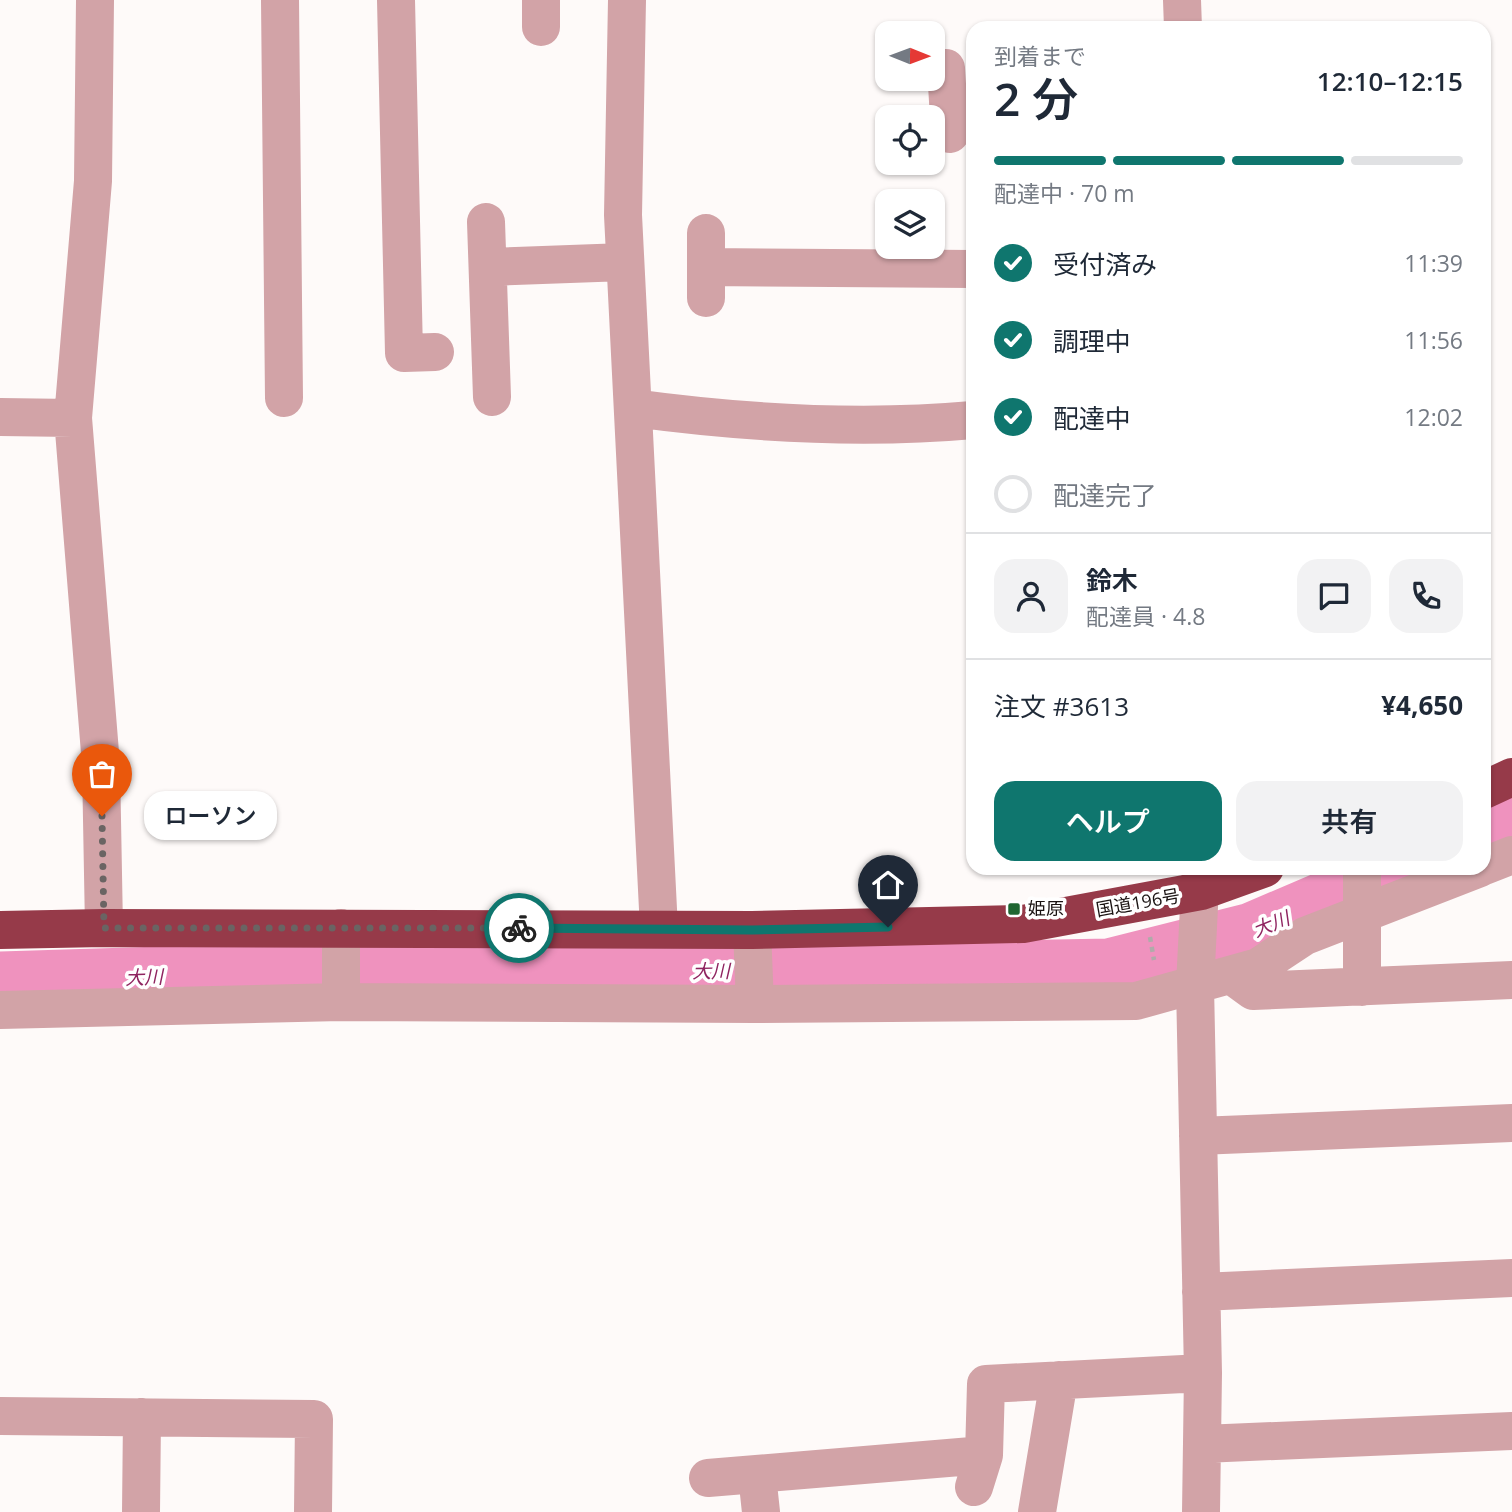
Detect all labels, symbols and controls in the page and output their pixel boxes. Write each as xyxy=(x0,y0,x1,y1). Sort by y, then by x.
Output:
north arrow xyxy=(875,21,945,91)
map controls xyxy=(875,21,945,259)
text: 到着まで xyxy=(994,40,1086,72)
text: 12:10–12:15 xyxy=(1317,63,1463,99)
text: 2 分 xyxy=(994,67,1078,129)
button: locate xyxy=(875,105,945,175)
text: 配達中 · 70 m xyxy=(994,177,1135,209)
button: layers xyxy=(875,189,945,259)
icon: check xyxy=(994,244,1032,282)
text: 受付済み xyxy=(1053,246,1157,282)
text: 11:39 xyxy=(1404,247,1463,279)
icon: check xyxy=(994,321,1032,359)
text: 調理中 xyxy=(1053,323,1131,359)
text: 11:56 xyxy=(1404,324,1463,356)
icon: check xyxy=(994,398,1032,436)
text: 配達中 xyxy=(1053,400,1131,436)
text: 12:02 xyxy=(1404,401,1463,433)
text: 配達完了 xyxy=(1053,477,1157,513)
button: person xyxy=(994,559,1068,633)
button: chat xyxy=(1297,559,1371,633)
button: phone xyxy=(1389,559,1463,633)
text: 鈴木 xyxy=(1086,562,1138,598)
text: 配達員 · 4.8 xyxy=(1086,600,1205,632)
text: ¥4,650 xyxy=(1381,687,1463,723)
text: 注文 #3613 xyxy=(994,688,1129,724)
pin xyxy=(72,744,132,816)
icon: bag xyxy=(83,755,121,793)
button: ヘルプ xyxy=(994,781,1222,861)
button: 共有 xyxy=(1236,781,1463,861)
callout: ローソン xyxy=(144,792,277,840)
text: ローソン xyxy=(165,799,257,831)
pin xyxy=(858,855,918,927)
icon: home xyxy=(869,866,907,904)
street label: 国道196号 xyxy=(1094,883,1182,921)
courier xyxy=(484,893,554,963)
place label: 姫原 xyxy=(1028,896,1064,920)
marker: 姫原 xyxy=(1006,901,1022,917)
water label: 大川 xyxy=(1249,904,1295,943)
icon: bike xyxy=(500,909,538,947)
water label: 大川 xyxy=(692,958,732,984)
water label: 大川 xyxy=(125,963,165,991)

